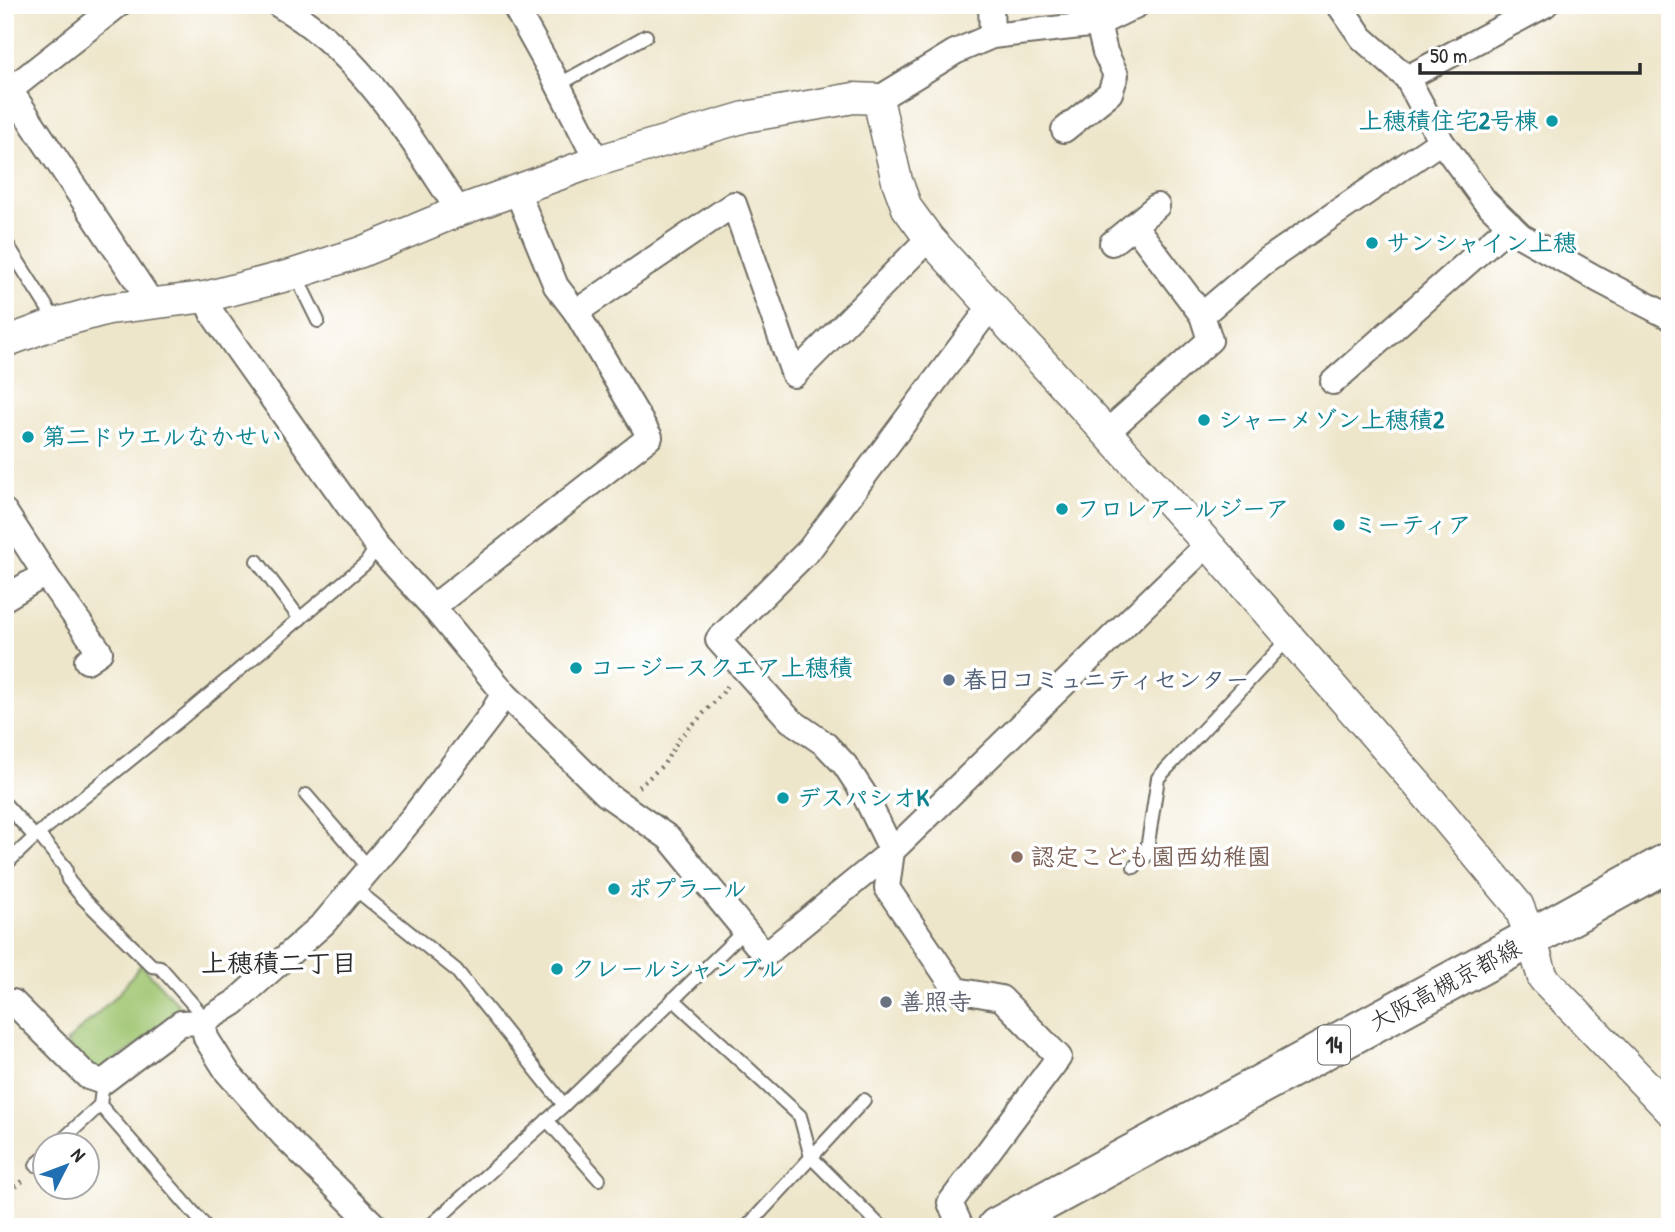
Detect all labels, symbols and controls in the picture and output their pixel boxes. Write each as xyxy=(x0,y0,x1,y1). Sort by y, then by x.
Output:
scale bar xyxy=(1420,32,1640,76)
text: 50 m xyxy=(1430,41,1467,70)
place label: 上穂積住宅2号棟 xyxy=(1359,104,1539,136)
marker: 上穂積住宅2号棟 xyxy=(1544,113,1560,129)
place label: サンシャイン上穂 xyxy=(1386,226,1577,258)
marker: サンシャイン上穂 xyxy=(1364,235,1380,251)
place label: シャーメゾン上穂積2 xyxy=(1218,403,1445,435)
marker: シャーメゾン上穂積2 xyxy=(1196,412,1212,428)
place label: 第二ドウエルなかせい xyxy=(42,420,282,452)
marker: 第二ドウエルなかせい xyxy=(20,429,36,445)
place label: フロレアールジーア xyxy=(1076,492,1290,524)
marker: フロレアールジーア xyxy=(1054,501,1070,517)
place label: ミーティア xyxy=(1353,508,1472,540)
marker: ミーティア xyxy=(1331,517,1347,533)
place label: コージースクエア上穂積 xyxy=(590,651,853,683)
marker: コージースクエア上穂積 xyxy=(568,660,584,676)
place label: 春日コミュニティセンター xyxy=(963,663,1250,695)
marker: 春日コミュニティセンター xyxy=(941,672,957,688)
place label: デスパシオK xyxy=(797,781,930,813)
marker: デスパシオK xyxy=(775,790,791,806)
place label: 認定こども園西幼稚園 xyxy=(1031,840,1271,872)
marker: 認定こども園西幼稚園 xyxy=(1009,849,1025,865)
place label: ポプラール xyxy=(628,872,747,904)
marker: ポプラール xyxy=(606,881,622,897)
street label: 大阪高槻京都線 xyxy=(1363,931,1526,1038)
district label: 上穂積二丁目 xyxy=(201,945,357,980)
place label: クレールシャンブル xyxy=(571,952,785,984)
marker: クレールシャンブル xyxy=(549,961,565,977)
place label: 善照寺 xyxy=(900,985,972,1017)
marker: 善照寺 xyxy=(878,994,894,1010)
road number: 14 xyxy=(1318,1026,1350,1064)
north arrow xyxy=(32,1130,102,1200)
text: N xyxy=(66,1142,92,1167)

